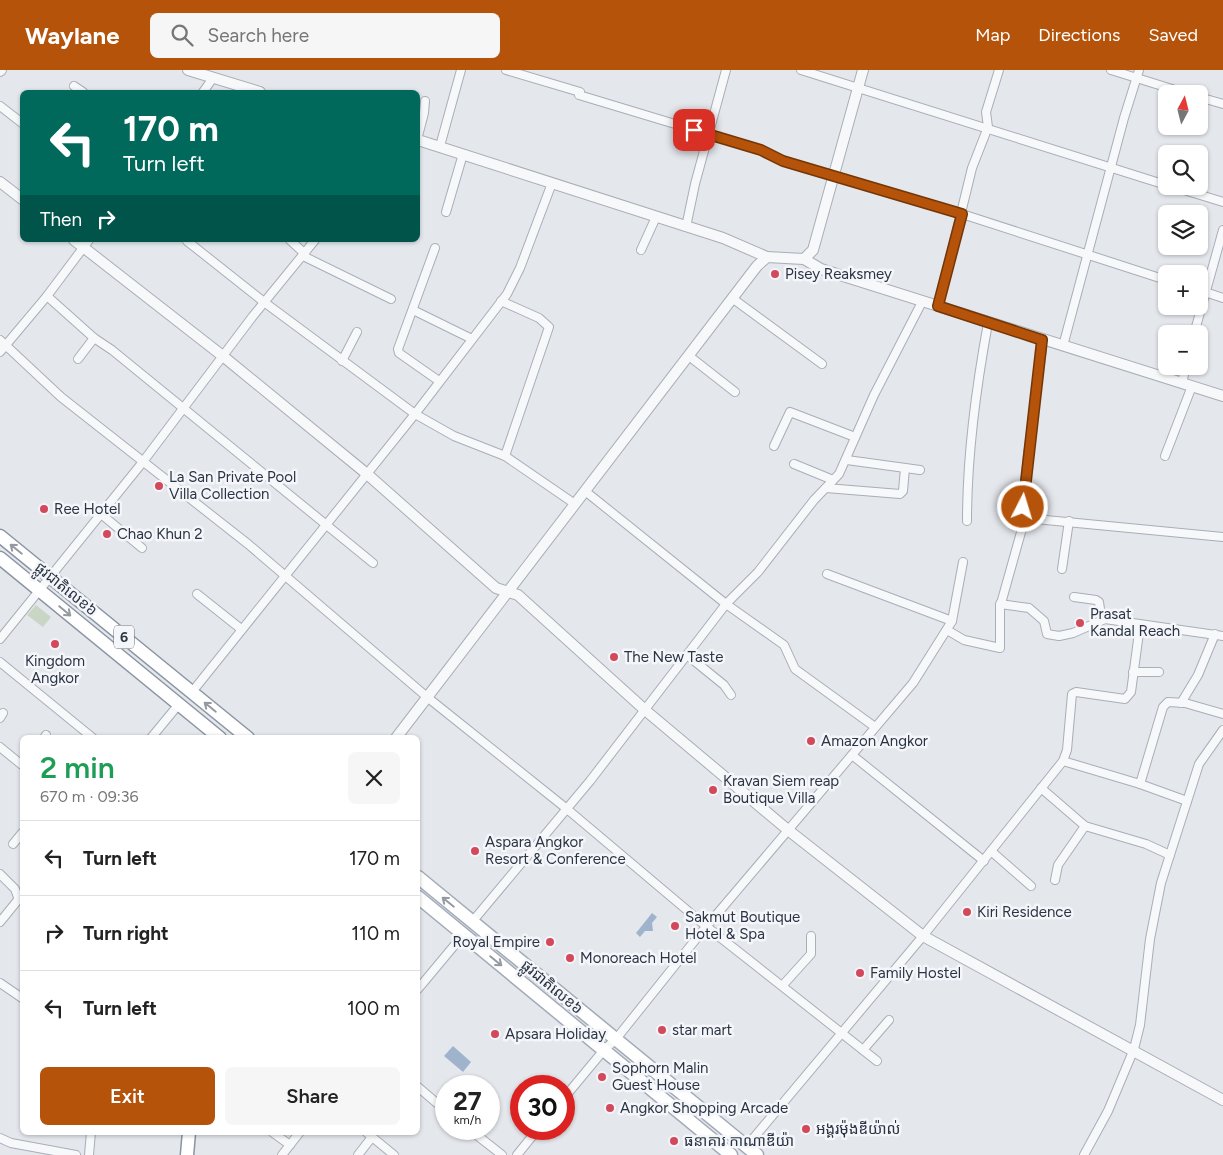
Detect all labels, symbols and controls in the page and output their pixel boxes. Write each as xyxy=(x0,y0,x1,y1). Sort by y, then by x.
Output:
search box xyxy=(150,13,500,58)
text: Waylane xyxy=(25,21,120,50)
icon: search xyxy=(168,21,196,49)
text: Search here xyxy=(208,24,309,47)
text: Map xyxy=(975,24,1010,46)
text: Directions xyxy=(1038,24,1120,46)
text: Saved xyxy=(1148,24,1198,46)
north arrow xyxy=(1158,85,1208,135)
map controls xyxy=(1158,85,1208,375)
text: 170 m xyxy=(123,108,219,150)
pin xyxy=(673,109,715,151)
icon: left xyxy=(40,110,105,175)
icon: arrive xyxy=(680,116,708,144)
button: search xyxy=(1158,145,1208,195)
text: Turn left xyxy=(123,150,205,177)
icon: right xyxy=(92,205,120,233)
button: layers xyxy=(1158,205,1208,255)
text: Then xyxy=(40,208,82,231)
place label: Pisey Reaksmey xyxy=(785,265,892,283)
button: + xyxy=(1158,265,1208,315)
marker: Pisey Reaksmey xyxy=(769,268,781,280)
button: − xyxy=(1158,325,1208,375)
place label: La San Private Pool Villa Collection xyxy=(169,468,296,503)
marker: La San Private Pool Villa Collection xyxy=(153,480,165,492)
position arrow xyxy=(996,480,1048,532)
place label: Ree Hotel xyxy=(54,500,121,518)
marker: Ree Hotel xyxy=(38,503,50,515)
place label: Chao Khun 2 xyxy=(117,525,203,543)
marker: Chao Khun 2 xyxy=(101,528,113,540)
one-way arrow xyxy=(10,544,23,555)
street label: ផ្លូវជាតិលេខ៦ xyxy=(28,558,101,623)
one-way arrow xyxy=(58,605,71,616)
place label: Prasat Kandal Reach xyxy=(1090,605,1180,640)
marker: Prasat Kandal Reach xyxy=(1074,617,1086,629)
road number: 6 xyxy=(114,626,134,648)
marker: Kingdom Angkor xyxy=(49,638,61,650)
place label: The New Taste xyxy=(624,648,723,666)
marker: The New Taste xyxy=(608,651,620,663)
place label: Kingdom Angkor xyxy=(25,652,85,687)
one-way arrow xyxy=(204,701,217,712)
place label: Amazon Angkor xyxy=(821,732,928,750)
marker: Amazon Angkor xyxy=(805,735,817,747)
text: 2 min xyxy=(40,749,115,786)
button: close xyxy=(348,752,400,804)
place label: Kravan Siem reap Boutique Villa xyxy=(723,772,839,807)
marker: Kravan Siem reap Boutique Villa xyxy=(707,784,719,796)
text: 670 m · 09:36 xyxy=(40,787,139,806)
place label: Aspara Angkor Resort & Conference xyxy=(485,833,626,868)
icon: left xyxy=(40,844,68,872)
marker: Aspara Angkor Resort & Conference xyxy=(469,845,481,857)
text: Turn left xyxy=(83,847,157,870)
text: 170 m xyxy=(349,847,400,870)
one-way arrow xyxy=(442,897,455,908)
place label: Kiri Residence xyxy=(977,903,1072,921)
marker: Kiri Residence xyxy=(961,906,973,918)
place label: Sakmut Boutique Hotel & Spa xyxy=(685,908,800,943)
icon: right xyxy=(40,919,68,947)
marker: Sakmut Boutique Hotel & Spa xyxy=(669,920,681,932)
text: Turn right xyxy=(83,922,169,945)
text: 110 m xyxy=(351,922,400,945)
place label: Royal Empire xyxy=(452,933,540,951)
marker: Royal Empire xyxy=(544,936,556,948)
place label: Monoreach Hotel xyxy=(580,949,697,967)
marker: Monoreach Hotel xyxy=(564,952,576,964)
one-way arrow xyxy=(489,956,502,967)
street label: ផ្លូវជាតិលេខ៦ xyxy=(515,956,587,1021)
place label: Family Hostel xyxy=(870,964,961,982)
marker: Family Hostel xyxy=(854,967,866,979)
icon: left xyxy=(40,994,68,1022)
text: Turn left xyxy=(83,997,157,1020)
text: 100 m xyxy=(347,997,400,1020)
place label: star mart xyxy=(672,1021,733,1039)
marker: star mart xyxy=(656,1024,668,1036)
place label: Apsara Holiday xyxy=(505,1025,606,1043)
marker: Apsara Holiday xyxy=(489,1028,501,1040)
place label: Sophorn Malin Guest House xyxy=(612,1059,708,1094)
button: Exit xyxy=(40,1067,215,1125)
button: Share xyxy=(225,1067,400,1125)
marker: Sophorn Malin Guest House xyxy=(596,1071,608,1083)
speed limit sign: 30 xyxy=(510,1075,575,1140)
text: 27 xyxy=(453,1086,482,1116)
place label: Angkor Shopping Arcade xyxy=(620,1099,788,1117)
marker: Angkor Shopping Arcade xyxy=(604,1102,616,1114)
text: km/h xyxy=(454,1113,481,1127)
place label: អង្គរម៉ុងឌីយ៉ាល់ xyxy=(816,1120,900,1138)
marker: អង្គរម៉ុងឌីយ៉ាល់ xyxy=(800,1123,812,1135)
place label: ធនាគារ កាណាឌីយ៉ា xyxy=(684,1132,794,1150)
marker: ធនាគារ កាណាឌីយ៉ា xyxy=(668,1135,680,1147)

